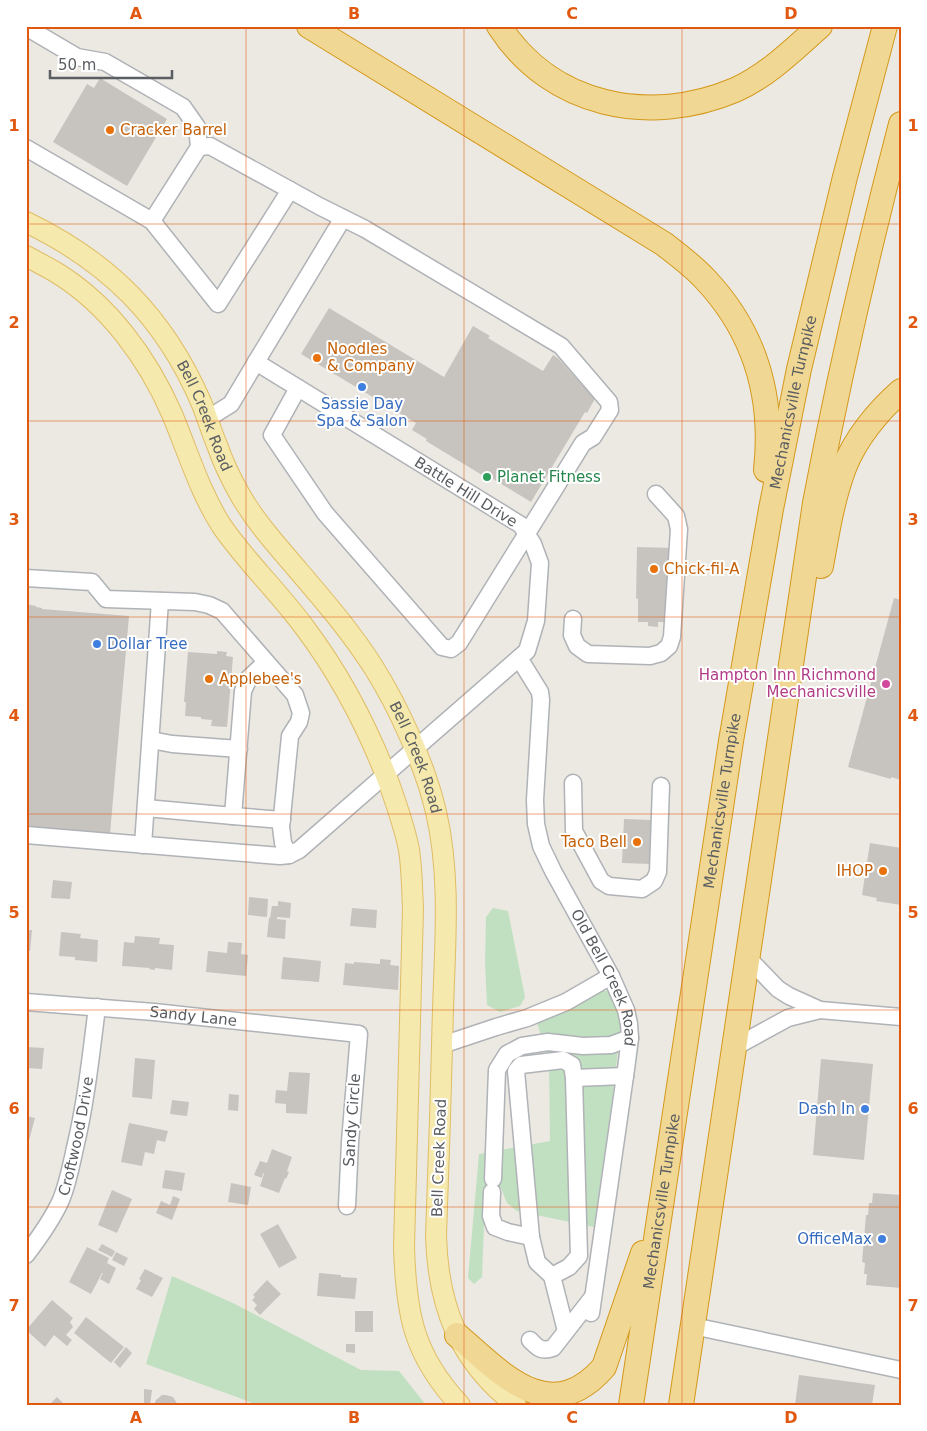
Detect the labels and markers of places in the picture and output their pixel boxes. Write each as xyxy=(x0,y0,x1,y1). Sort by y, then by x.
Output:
place label: Cracker Barrel xyxy=(120,121,227,139)
marker: Cracker Barrel xyxy=(104,124,116,136)
place label: Noodles & Company xyxy=(327,340,415,375)
marker: Noodles & Company xyxy=(311,352,323,364)
marker: Sassie Day Spa & Salon xyxy=(356,381,368,393)
place label: Sassie Day Spa & Salon xyxy=(316,395,408,430)
place label: Planet Fitness xyxy=(497,468,601,486)
marker: Planet Fitness xyxy=(481,471,493,483)
place label: Chick-fil-A xyxy=(664,560,740,578)
marker: Chick-fil-A xyxy=(648,563,660,575)
place label: Dollar Tree xyxy=(107,635,187,653)
marker: Dollar Tree xyxy=(91,638,103,650)
place label: Hampton Inn Richmond Mechanicsville xyxy=(699,666,876,701)
place label: Applebee's xyxy=(219,670,302,688)
marker: Applebee's xyxy=(203,673,215,685)
marker: Hampton Inn Richmond Mechanicsville xyxy=(880,678,892,690)
place label: Taco Bell xyxy=(560,833,627,851)
marker: Taco Bell xyxy=(631,836,643,848)
place label: IHOP xyxy=(836,862,873,880)
marker: IHOP xyxy=(877,865,889,877)
place label: Dash In xyxy=(798,1100,855,1118)
marker: Dash In xyxy=(859,1103,871,1115)
place label: OfficeMax xyxy=(797,1230,872,1248)
marker: OfficeMax xyxy=(876,1233,888,1245)

